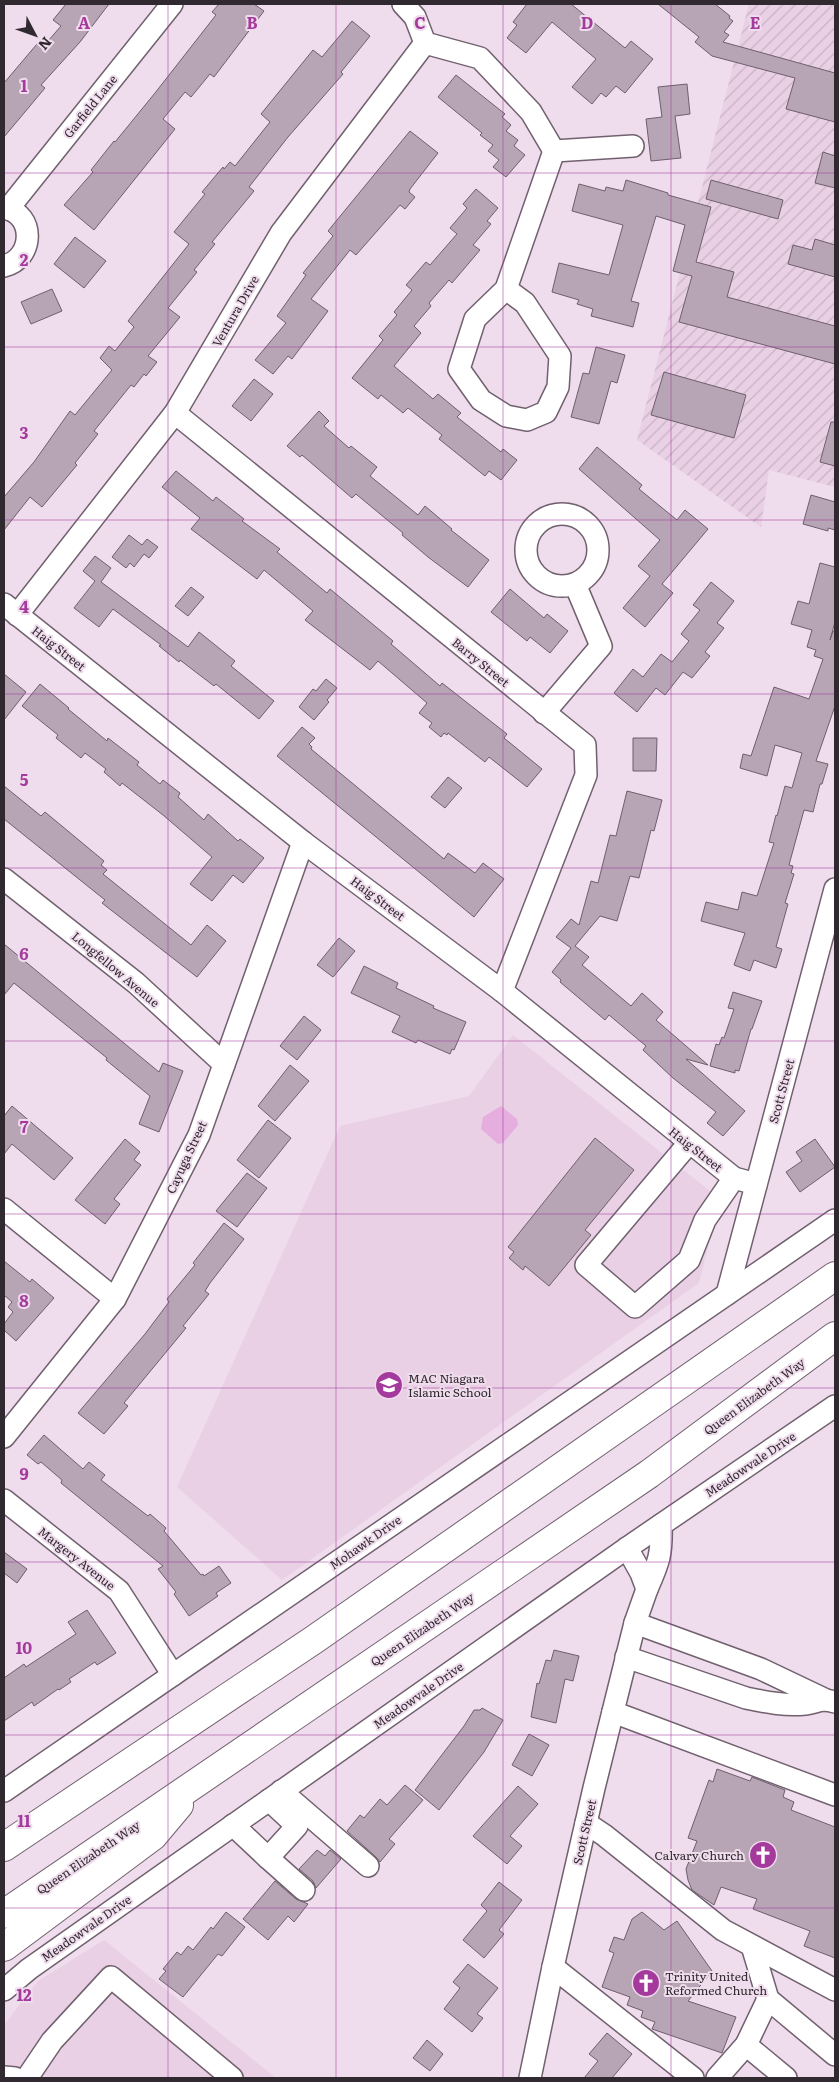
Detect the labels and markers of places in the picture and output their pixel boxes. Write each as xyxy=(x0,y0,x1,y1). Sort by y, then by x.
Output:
place label: MAC Niagara Islamic School xyxy=(408,1369,492,1401)
school or university icon: MAC Niagara Islamic School xyxy=(374,1370,404,1400)
church icon: Calvary Church xyxy=(748,1840,778,1870)
place label: Calvary Church xyxy=(654,1846,744,1864)
place label: Trinity United Reformed Church xyxy=(665,1967,767,1999)
church icon: Trinity United Reformed Church xyxy=(631,1968,661,1998)

